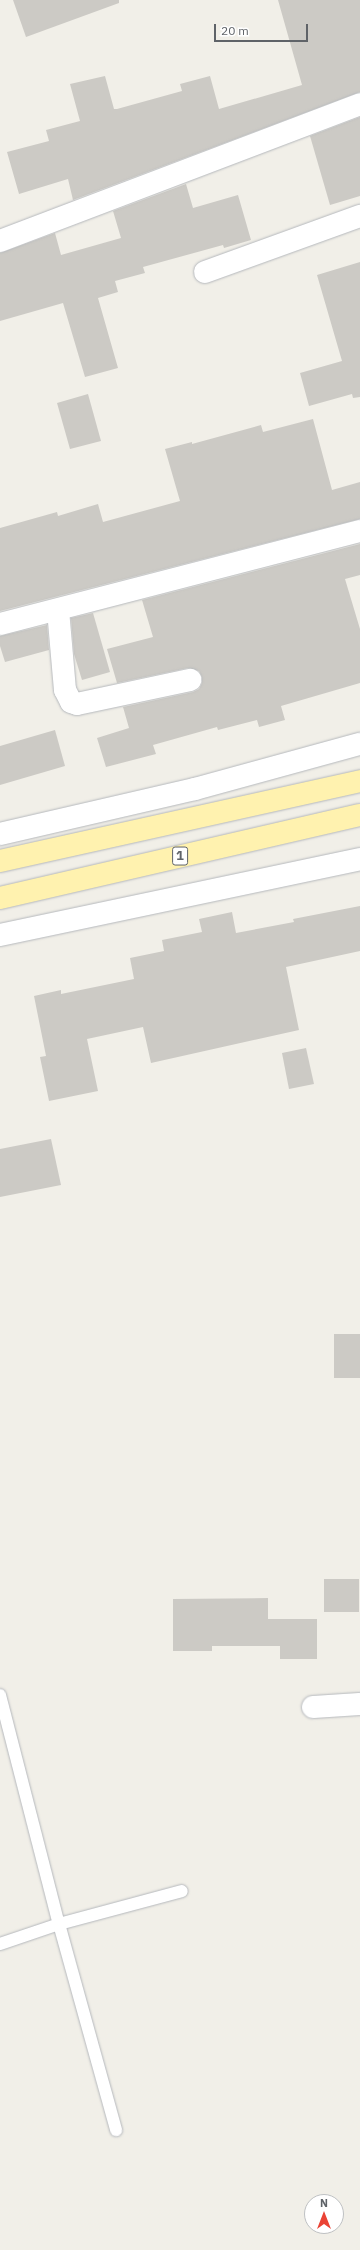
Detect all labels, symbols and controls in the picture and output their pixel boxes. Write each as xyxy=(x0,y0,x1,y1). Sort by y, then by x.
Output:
scale bar xyxy=(216,16,310,42)
text: 20 m xyxy=(221,23,249,38)
road number: 1 xyxy=(172,845,188,867)
north arrow xyxy=(304,2194,344,2234)
text: N xyxy=(320,2196,328,2210)

